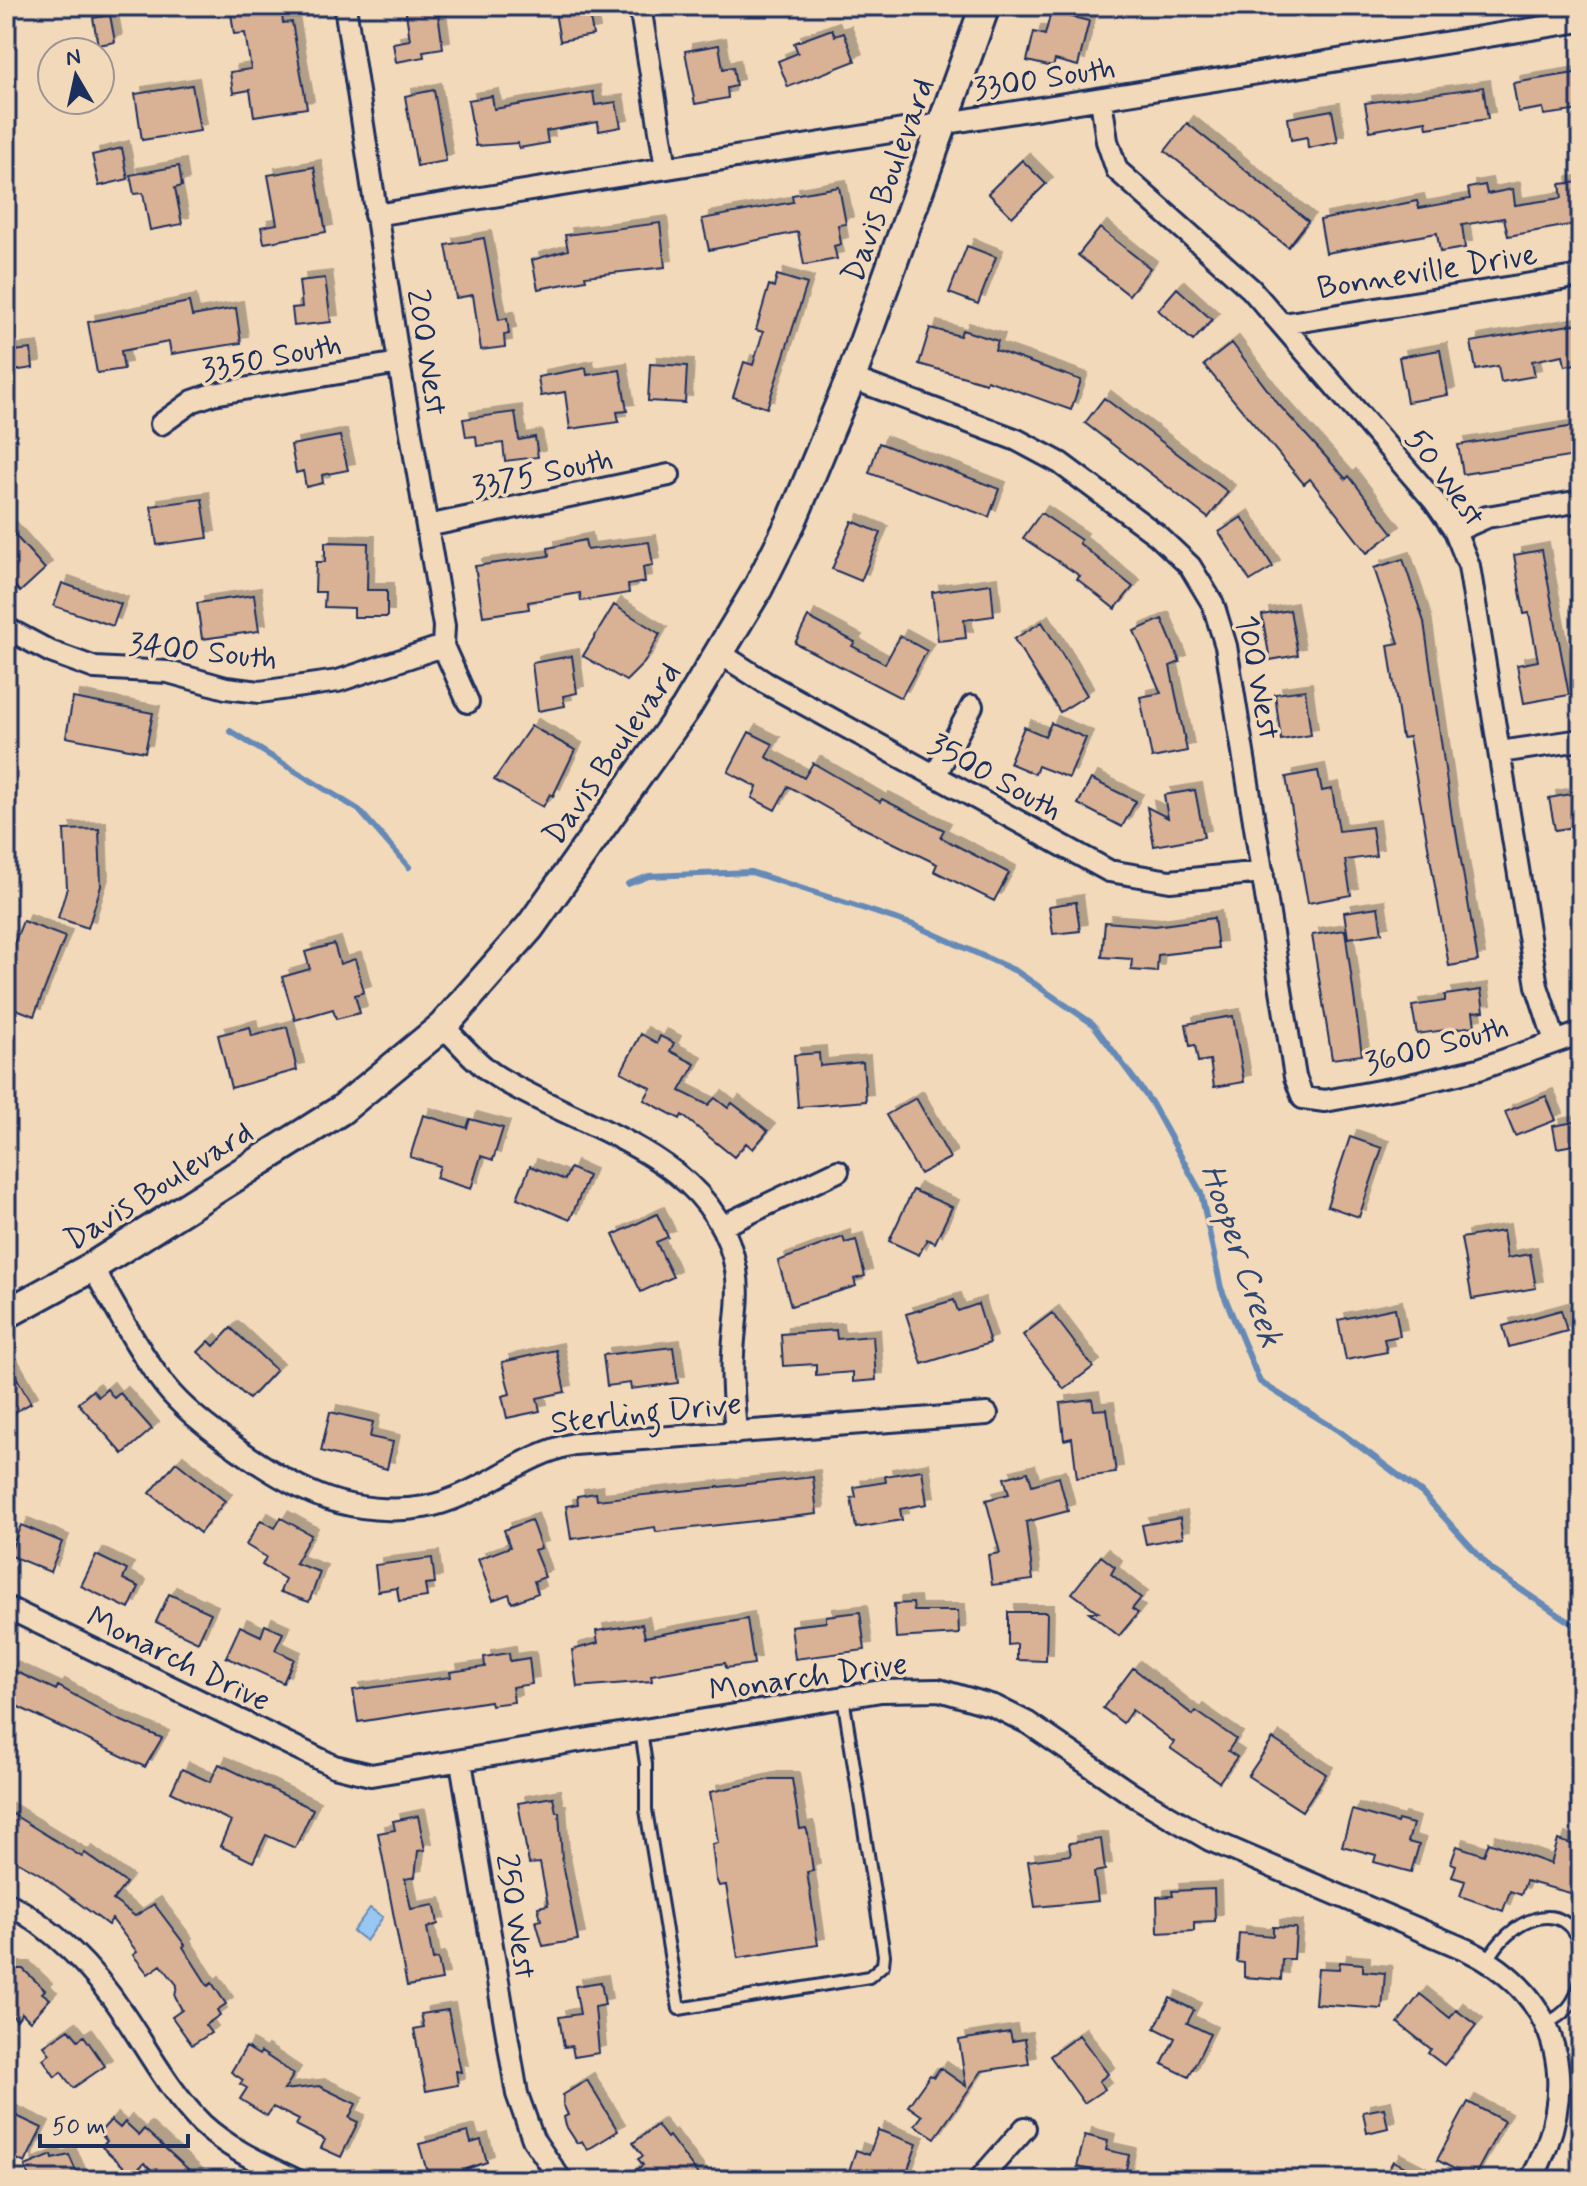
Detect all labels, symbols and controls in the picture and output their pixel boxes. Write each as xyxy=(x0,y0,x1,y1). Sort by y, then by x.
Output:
north arrow xyxy=(36,36,116,116)
text: N xyxy=(64,43,83,73)
street label: 3300 South xyxy=(970,47,1118,111)
street label: Davis Boulevard xyxy=(832,73,945,289)
street label: Bonneville Drive xyxy=(1314,234,1540,310)
street label: 200 West xyxy=(395,286,457,419)
street label: 3350 South xyxy=(198,324,345,392)
street label: 50 West xyxy=(1395,421,1494,536)
street label: 3375 South xyxy=(468,439,617,509)
street label: 100 West xyxy=(1224,611,1290,743)
street label: 3400 South xyxy=(126,623,279,681)
street label: Davis Boulevard xyxy=(534,654,691,854)
street label: 3500 South xyxy=(921,724,1069,832)
street label: 3600 South xyxy=(1360,1007,1513,1085)
street label: Davis Boulevard xyxy=(57,1112,261,1261)
water label: Hooper Creek xyxy=(1188,1158,1293,1353)
street label: Sterling Drive xyxy=(549,1383,744,1448)
street label: Monarch Drive xyxy=(79,1597,277,1722)
street label: Monarch Drive xyxy=(706,1643,910,1713)
street label: 250 West xyxy=(484,1851,546,1982)
scale bar xyxy=(40,2098,188,2148)
text: 50 m xyxy=(52,2112,106,2143)

